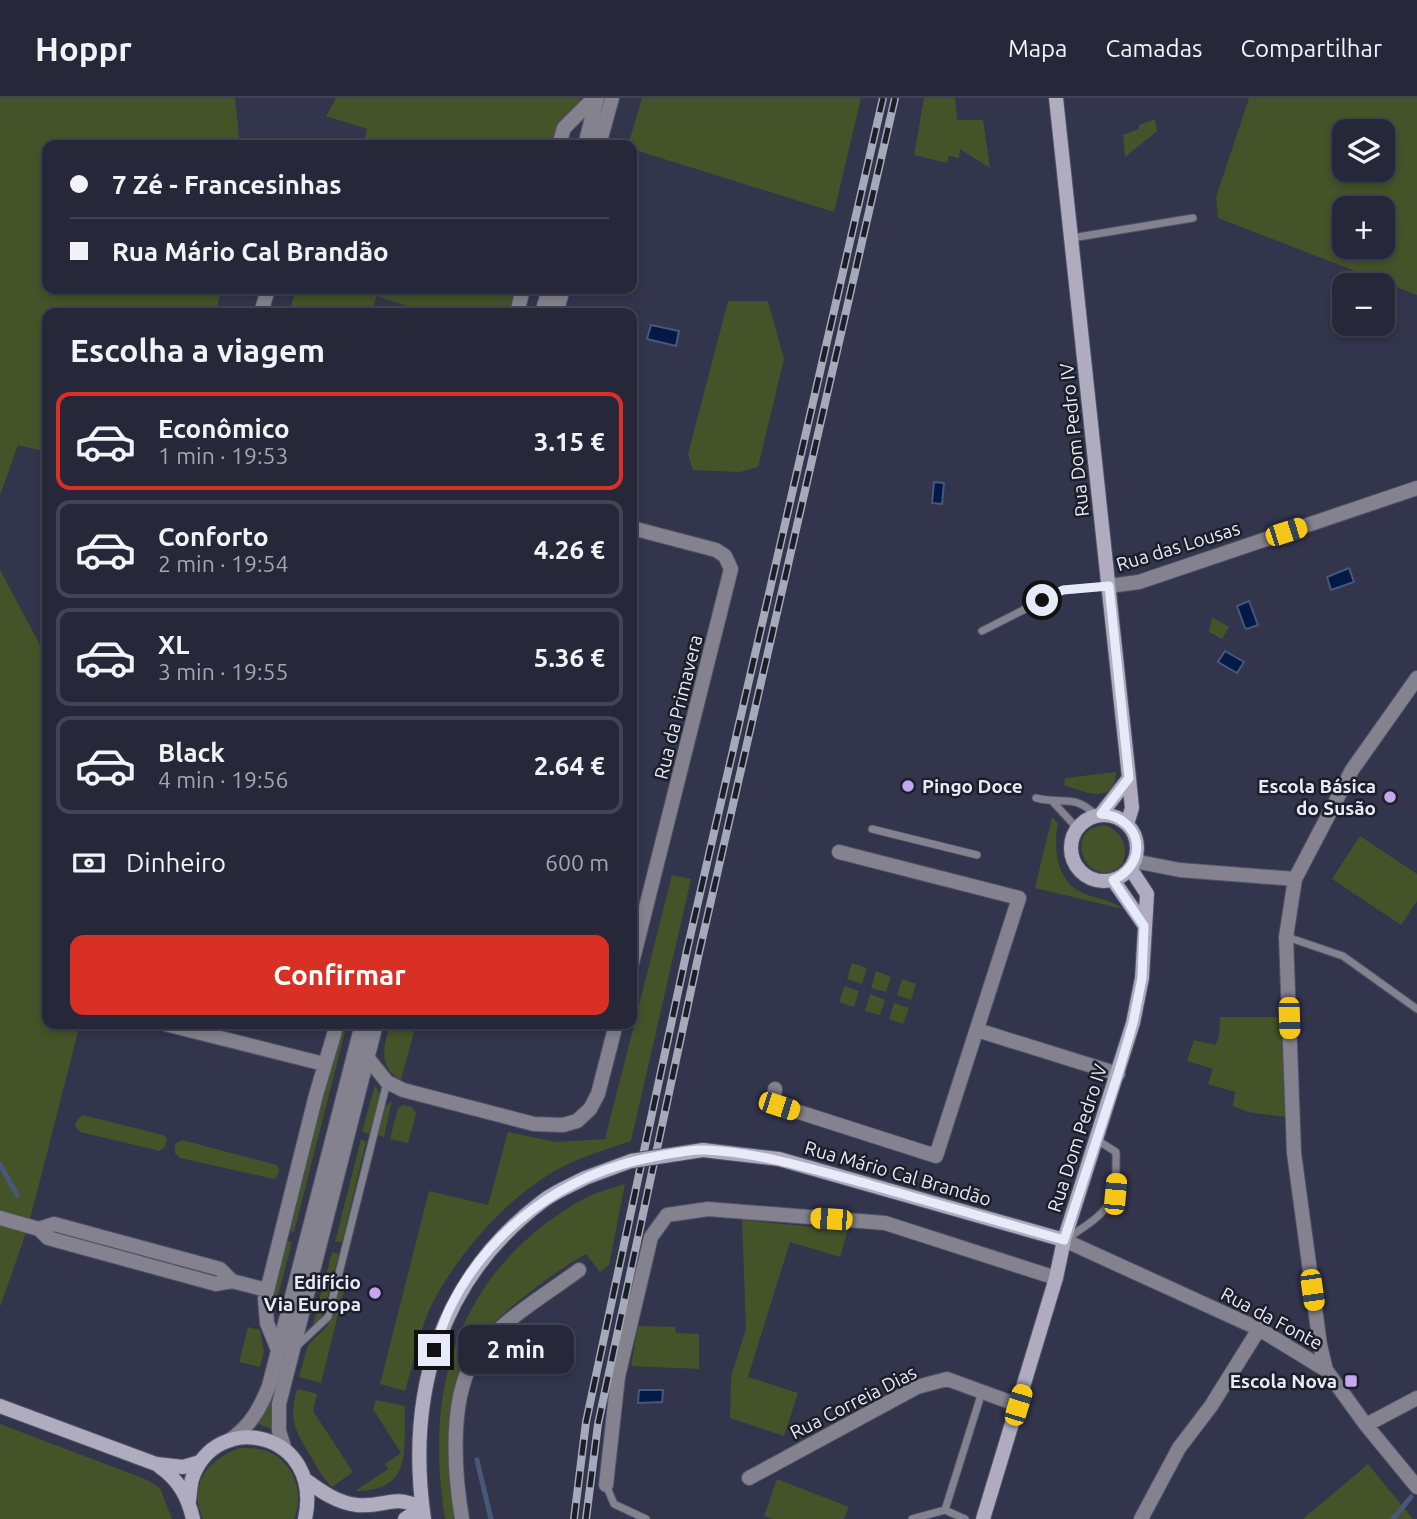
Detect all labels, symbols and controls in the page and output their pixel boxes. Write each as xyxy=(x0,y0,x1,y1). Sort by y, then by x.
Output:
text: Hoppr xyxy=(35,30,132,67)
text: Mapa xyxy=(1008,35,1067,62)
text: Camadas xyxy=(1105,35,1202,62)
text: Compartilhar xyxy=(1240,35,1382,62)
map controls xyxy=(1332,119,1395,336)
button: layers xyxy=(1332,119,1395,182)
text: 7 Zé - Francesinhas xyxy=(112,170,341,199)
button: + xyxy=(1332,196,1395,259)
text: Rua Mário Cal Brandão xyxy=(112,237,389,266)
button: − xyxy=(1332,273,1395,336)
text: Escolha a viagem xyxy=(70,332,325,368)
street label: Rua Dom Pedro IV xyxy=(1055,362,1093,518)
icon: car xyxy=(74,410,137,473)
text: Econômico xyxy=(158,414,290,443)
text: 3.15 € xyxy=(534,427,605,456)
text: 1 min · 19:53 xyxy=(158,443,289,468)
car xyxy=(1263,516,1310,548)
street label: Rua das Lousas xyxy=(1113,517,1243,575)
icon: car xyxy=(74,518,137,581)
text: Conforto xyxy=(158,522,269,551)
text: 4.26 € xyxy=(534,535,605,564)
text: 2 min · 19:54 xyxy=(158,551,289,576)
route start xyxy=(1026,584,1058,616)
icon: car xyxy=(74,626,137,689)
text: XL xyxy=(158,630,189,659)
street label: Rua da Primavera xyxy=(649,633,707,781)
text: 5.36 € xyxy=(534,643,605,672)
text: 3 min · 19:55 xyxy=(158,659,289,684)
icon: car xyxy=(74,734,137,797)
text: Black xyxy=(158,738,225,767)
text: 2.64 € xyxy=(534,751,605,780)
text: 4 min · 19:56 xyxy=(158,767,289,792)
place label: Pingo Doce xyxy=(922,775,1023,797)
place label: Escola Básica do Susão xyxy=(1258,775,1376,819)
marker: Pingo Doce xyxy=(900,778,916,794)
marker: Escola Básica do Susão xyxy=(1382,789,1398,805)
icon: cash xyxy=(70,844,108,882)
text: Dinheiro xyxy=(126,848,226,877)
text: 600 m xyxy=(545,850,609,875)
button: Confirmar xyxy=(70,935,609,1015)
car xyxy=(1278,997,1301,1039)
street label: Rua Dom Pedro IV xyxy=(1043,1061,1111,1215)
car xyxy=(756,1090,803,1122)
street label: Rua Mário Cal Brandão xyxy=(802,1136,994,1210)
car xyxy=(1103,1172,1128,1216)
car xyxy=(810,1207,853,1231)
car xyxy=(1299,1268,1326,1312)
place label: Edifício Via Europa xyxy=(264,1271,361,1315)
street label: Rua da Fonte xyxy=(1217,1282,1327,1354)
marker: Edifício Via Europa xyxy=(367,1285,383,1301)
callout: 2 min xyxy=(458,1326,574,1374)
route end xyxy=(418,1334,450,1366)
text: 2 min xyxy=(487,1337,545,1362)
street label: Rua Correia Dias xyxy=(786,1361,920,1443)
place label: Escola Nova xyxy=(1230,1370,1337,1392)
marker: Escola Nova xyxy=(1343,1373,1359,1389)
car xyxy=(1002,1382,1035,1428)

